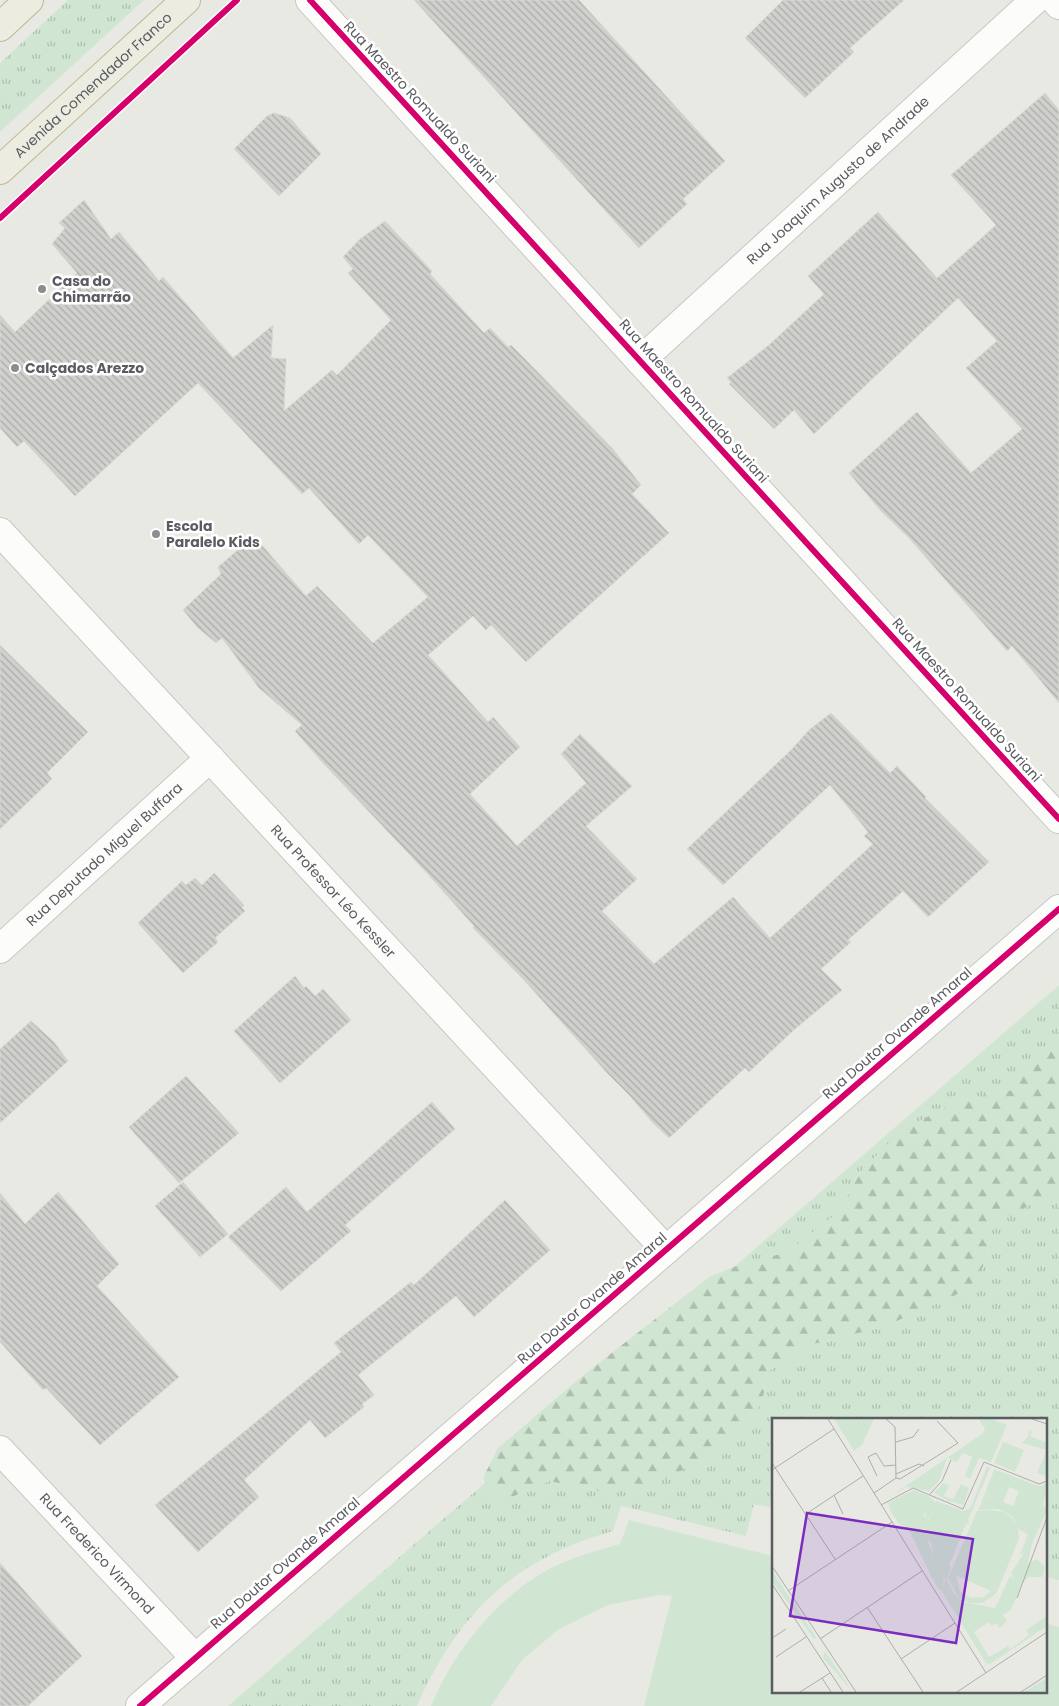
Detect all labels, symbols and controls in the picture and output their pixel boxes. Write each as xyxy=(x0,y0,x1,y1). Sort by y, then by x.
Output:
street label: Avenida Comendador Franco xyxy=(10,8,176,162)
street label: Rua Maestro Romualdo Suriani xyxy=(339,17,501,187)
street label: Rua Joaquim Augusto de Andrade xyxy=(742,91,934,269)
place label: Casa do Chimarrão xyxy=(52,271,131,307)
marker: Casa do Chimarrão xyxy=(36,283,48,295)
street label: Rua Maestro Romualdo Suriani xyxy=(615,314,773,488)
place label: Calçados Arezzo xyxy=(25,358,144,378)
marker: Calçados Arezzo xyxy=(9,362,21,374)
place label: Escola Paralelo Kids xyxy=(166,516,260,552)
marker: Escola Paralelo Kids xyxy=(150,528,162,540)
street label: Rua Maestro Romualdo Suriani xyxy=(888,613,1046,787)
street label: Rua Deputado Miguel Buffara xyxy=(22,778,187,931)
street label: Rua Professor Léo Kessler xyxy=(266,820,400,962)
street label: Rua Doutor Ovande Amaral xyxy=(818,962,976,1104)
street label: Rua Doutor Ovande Amaral xyxy=(513,1227,671,1369)
inset map xyxy=(772,1418,1046,1694)
street label: Rua Frederico Virmond xyxy=(35,1488,159,1619)
street label: Rua Doutor Ovande Amaral xyxy=(206,1492,364,1634)

